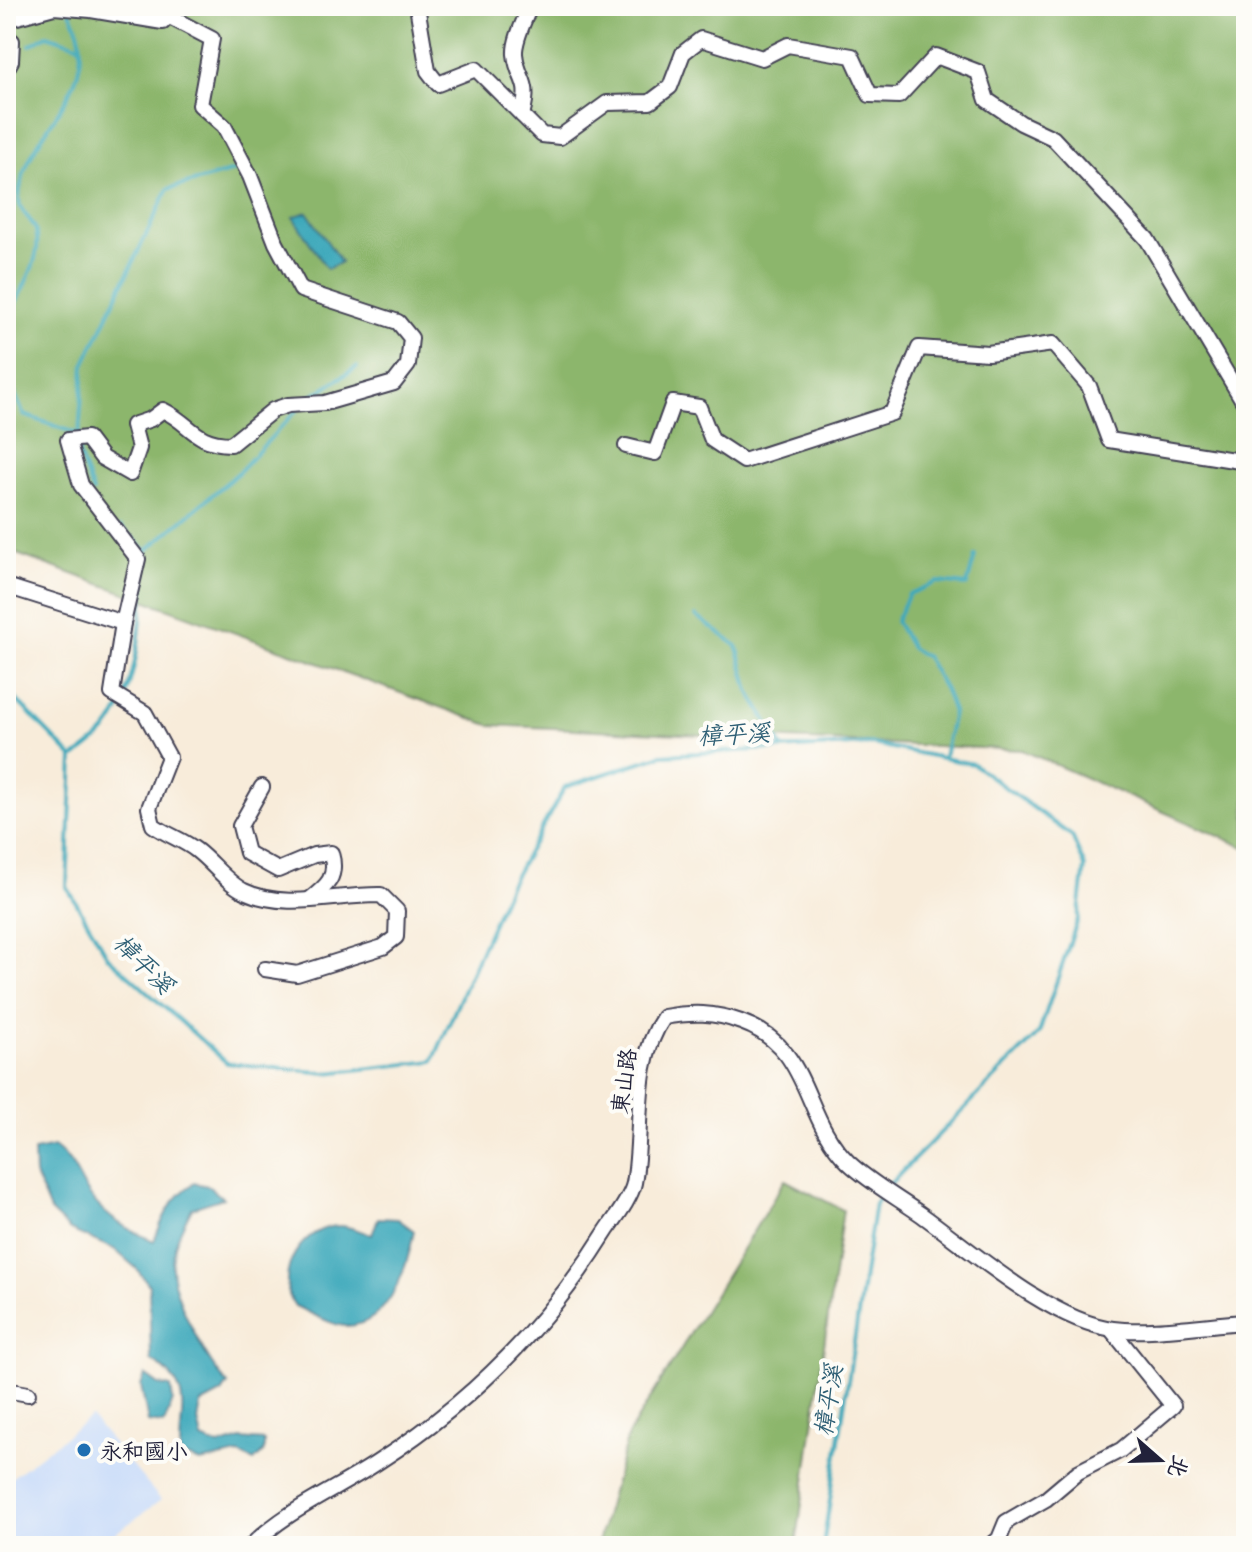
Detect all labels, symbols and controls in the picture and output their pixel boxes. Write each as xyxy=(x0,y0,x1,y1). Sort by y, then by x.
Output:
water label: 樟平溪 xyxy=(697,716,773,750)
water label: 樟平溪 xyxy=(109,927,183,1001)
street label: 東山路 xyxy=(604,1046,642,1116)
water label: 樟平溪 xyxy=(806,1360,848,1438)
north arrow xyxy=(1120,1420,1200,1500)
place label: 永和國小 xyxy=(100,1436,188,1465)
marker: 永和國小 xyxy=(75,1441,93,1459)
text: 北 xyxy=(1162,1452,1197,1482)

